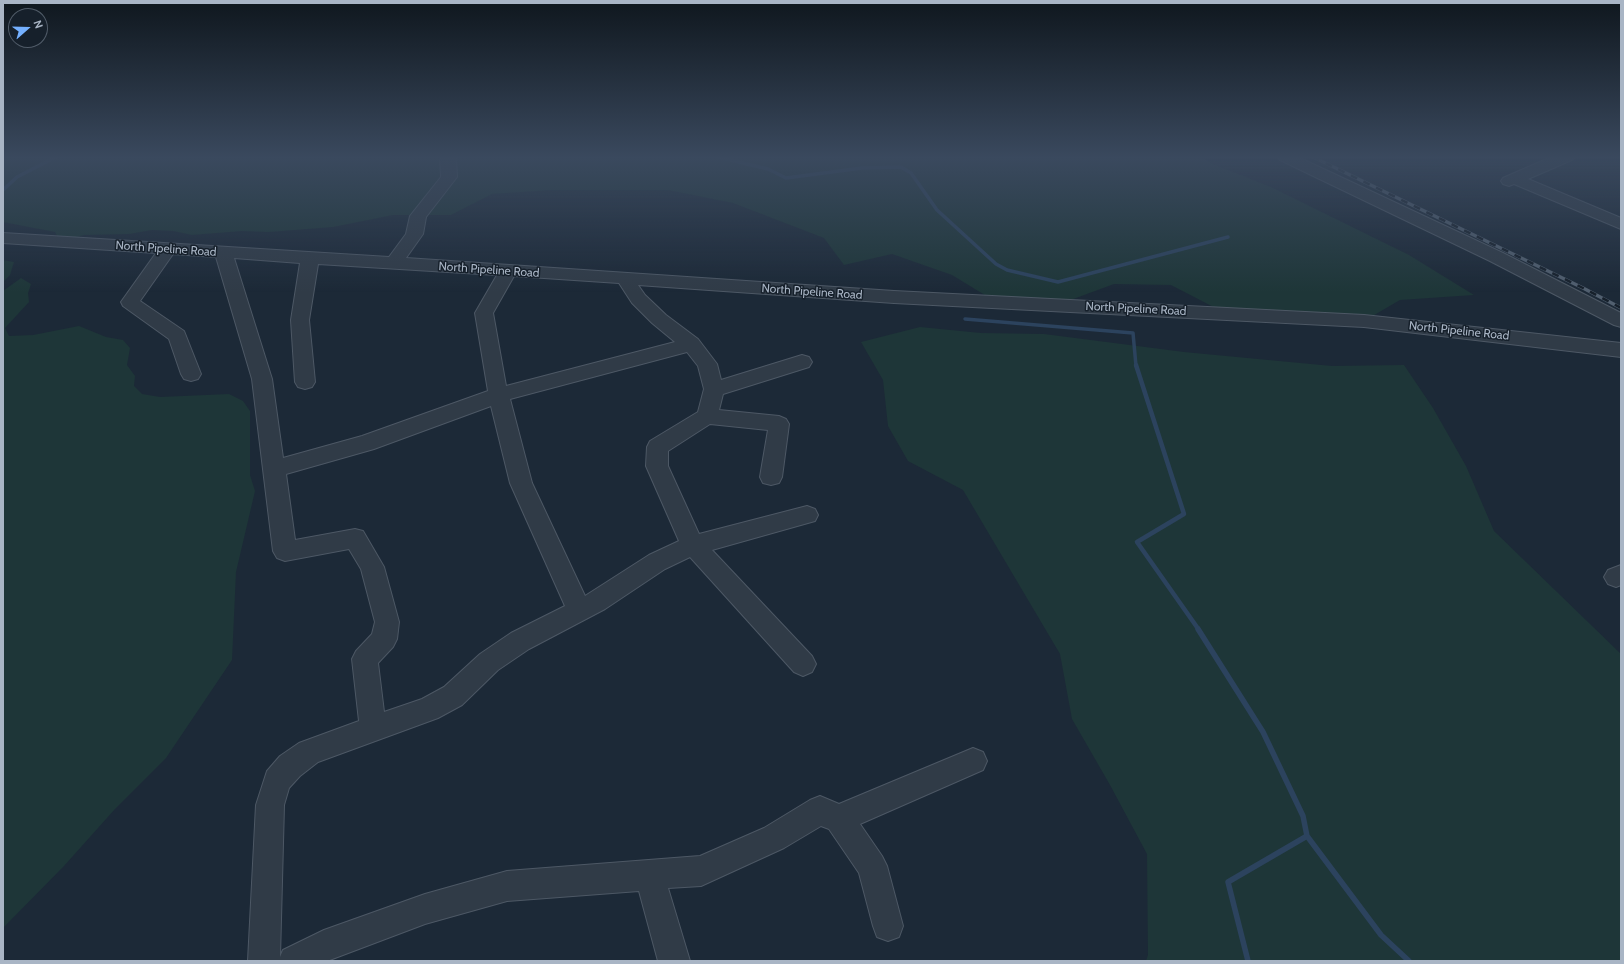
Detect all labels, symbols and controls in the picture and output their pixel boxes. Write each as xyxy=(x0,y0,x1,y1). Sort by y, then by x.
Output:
north arrow xyxy=(8,8,48,48)
text: N xyxy=(30,18,46,30)
street label: North Pipeline Road xyxy=(115,238,217,260)
street label: North Pipeline Road xyxy=(438,259,540,281)
street label: North Pipeline Road xyxy=(761,281,863,303)
street label: North Pipeline Road xyxy=(1085,299,1187,319)
street label: North Pipeline Road xyxy=(1408,319,1510,343)

